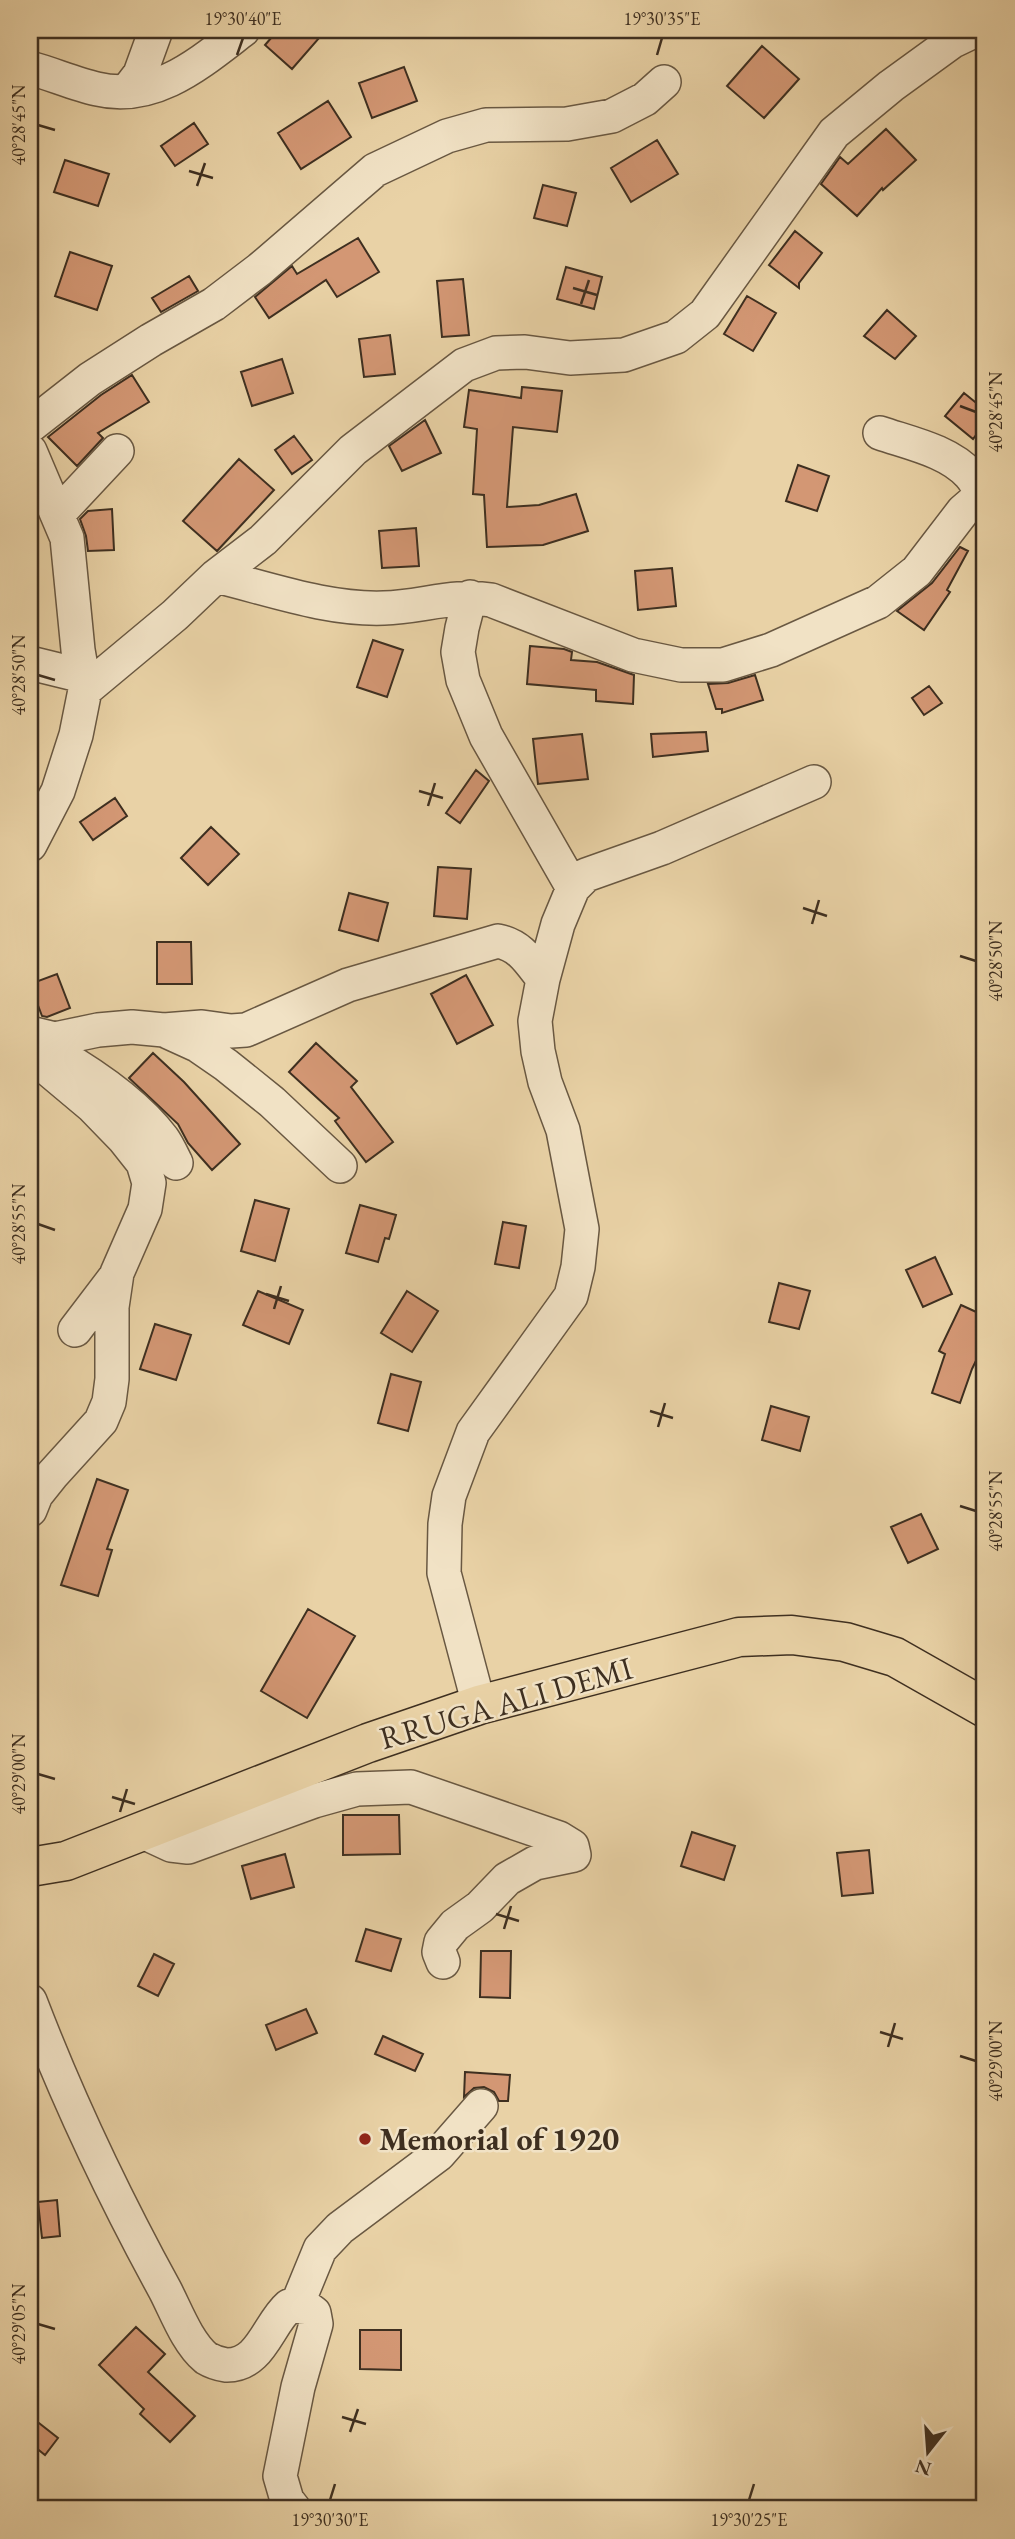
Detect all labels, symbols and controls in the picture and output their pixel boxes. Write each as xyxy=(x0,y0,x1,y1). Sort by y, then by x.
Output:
text: 19°30'40"E xyxy=(205,7,281,30)
text: 19°30'35"E xyxy=(624,7,700,30)
text: 40°28'45"N xyxy=(7,84,30,165)
text: 40°28'45"N xyxy=(984,371,1007,452)
text: 40°28'50"N xyxy=(7,634,30,715)
text: 40°28'50"N xyxy=(984,920,1007,1001)
text: 40°28'55"N xyxy=(7,1183,30,1264)
text: 40°28'55"N xyxy=(984,1470,1007,1551)
street label: RRUGA ALI DEMI xyxy=(375,1647,637,1759)
text: 40°29'00"N xyxy=(7,1733,30,1814)
text: 40°29'00"N xyxy=(984,2020,1007,2101)
place label: Memorial of 1920 xyxy=(379,2118,619,2160)
marker: Memorial of 1920 xyxy=(357,2131,373,2147)
text: 40°29'05"N xyxy=(7,2283,30,2364)
north arrow xyxy=(892,2416,962,2486)
text: N xyxy=(912,2453,934,2482)
text: 19°30'30"E xyxy=(292,2508,368,2531)
text: 19°30'25"E xyxy=(711,2508,787,2531)

